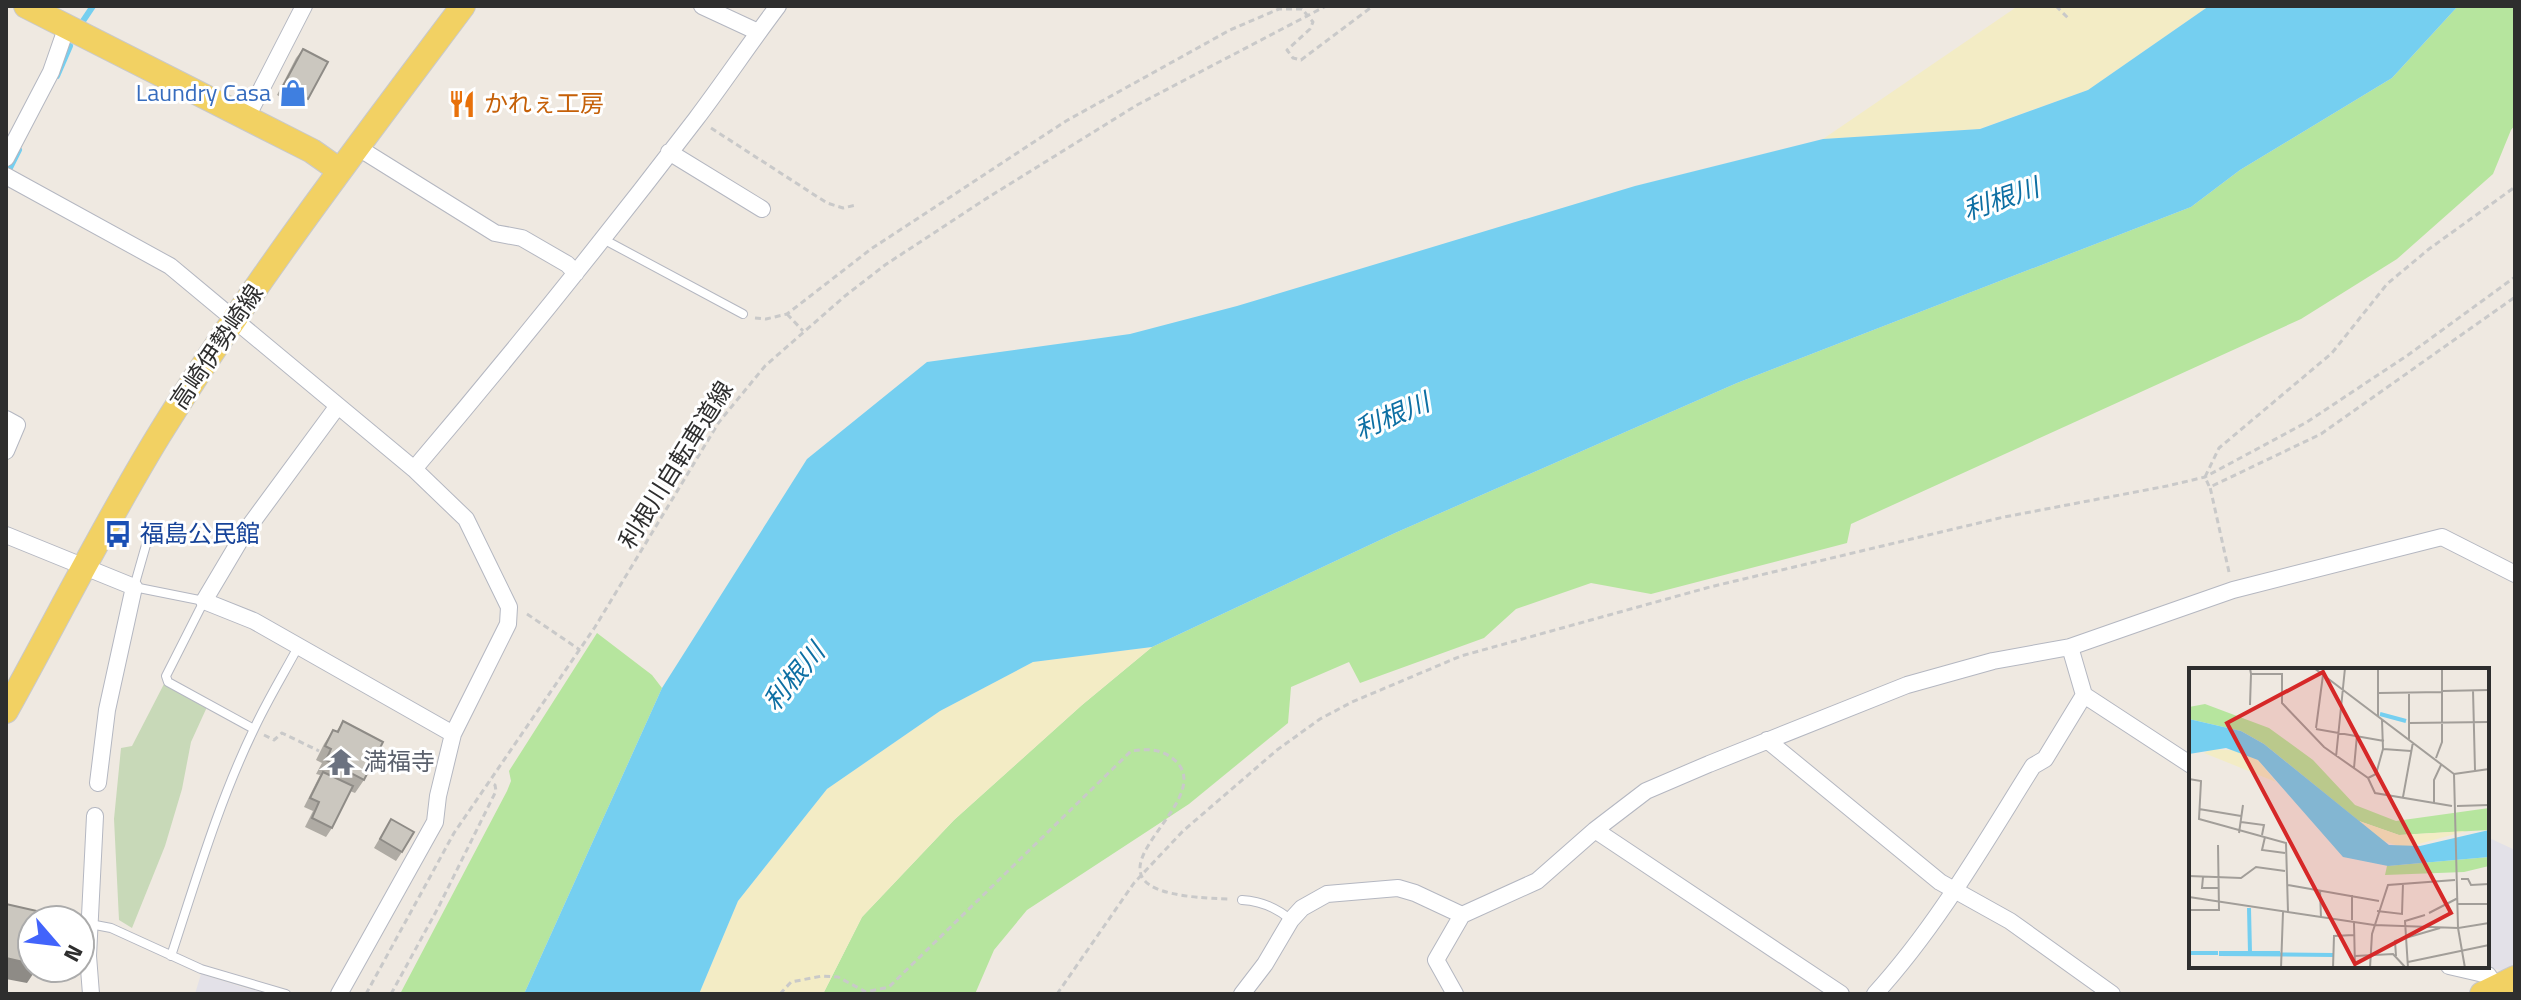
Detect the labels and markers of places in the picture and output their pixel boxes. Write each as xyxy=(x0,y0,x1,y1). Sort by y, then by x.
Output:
place label: Laundry Casa xyxy=(136,74,271,110)
shop icon: Laundry Casa xyxy=(278,78,308,108)
place label: かれぇ工房 xyxy=(484,85,604,121)
restaurant icon: かれぇ工房 xyxy=(447,89,477,119)
place label: 福島公民館 xyxy=(140,515,260,551)
bus stop icon: 福島公民館 xyxy=(103,519,133,549)
place label: 満福寺 xyxy=(363,743,435,779)
temple icon: 満福寺 xyxy=(326,747,356,777)

